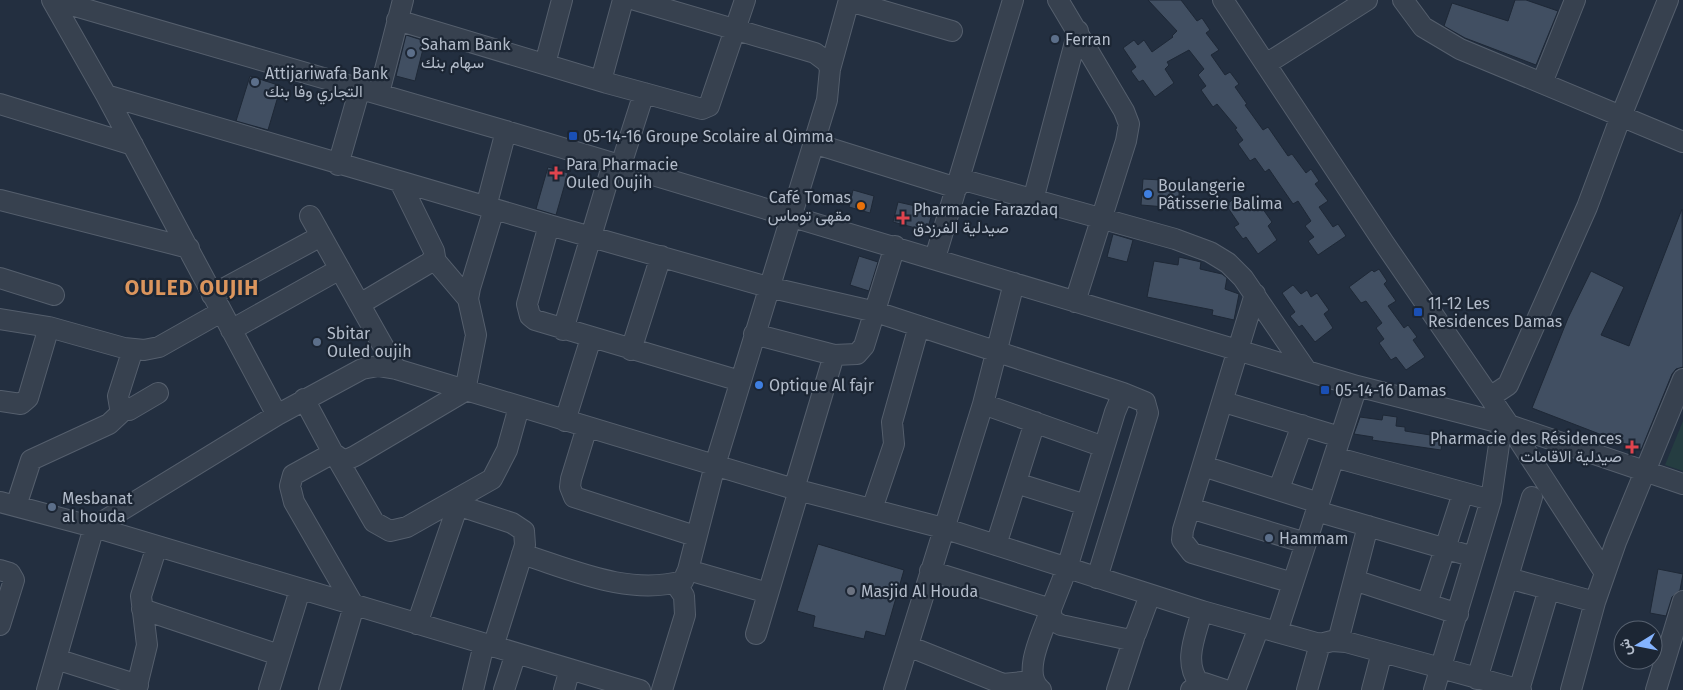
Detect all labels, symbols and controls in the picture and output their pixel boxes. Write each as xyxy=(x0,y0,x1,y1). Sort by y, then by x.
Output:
place label: Ferran xyxy=(1065,30,1111,49)
marker: Ferran xyxy=(1049,33,1061,45)
place label: Saham Bank سهام بنك xyxy=(421,35,511,73)
marker: Saham Bank سهام بنك xyxy=(405,47,417,59)
place label: Attijariwafa Bank التجاري وفا بنك xyxy=(265,64,389,105)
marker: Attijariwafa Bank التجاري وفا بنك xyxy=(249,76,261,88)
place label: 05-14-16 Groupe Scolaire al Qimma xyxy=(583,127,834,146)
marker: 05-14-16 Groupe Scolaire al Qimma xyxy=(567,130,579,142)
place label: Para Pharmacie Ouled Oujih xyxy=(566,155,678,192)
marker: Para Pharmacie Ouled Oujih xyxy=(550,167,562,179)
place label: Boulangerie Pâtisserie Balima xyxy=(1158,176,1282,213)
place label: Café Tomas مقهى توماس xyxy=(768,188,851,226)
marker: Boulangerie Pâtisserie Balima xyxy=(1142,188,1154,200)
marker: Café Tomas مقهى توماس xyxy=(855,200,867,212)
place label: Pharmacie Farazdaq صيدلية الفرزدق xyxy=(913,200,1058,238)
marker: Pharmacie Farazdaq صيدلية الفرزدق xyxy=(897,212,909,224)
district label: OULED OUJIH xyxy=(125,275,259,301)
place label: 11-12 Les Residences Damas xyxy=(1428,294,1562,331)
marker: 11-12 Les Residences Damas xyxy=(1412,306,1424,318)
place label: Sbitar Ouled oujih xyxy=(327,324,412,361)
marker: Sbitar Ouled oujih xyxy=(311,336,323,348)
place label: Optique Al fajr xyxy=(769,376,875,395)
marker: Optique Al fajr xyxy=(753,379,765,391)
place label: 05-14-16 Damas xyxy=(1335,381,1446,400)
marker: 05-14-16 Damas xyxy=(1319,384,1331,396)
place label: Pharmacie des Résidences صيدلية الاقامات xyxy=(1430,429,1622,466)
marker: Pharmacie des Résidences صيدلية الاقامات xyxy=(1626,441,1638,453)
place label: Mesbanat al houda xyxy=(62,489,133,526)
marker: Mesbanat al houda xyxy=(46,501,58,513)
place label: Hammam xyxy=(1279,529,1348,548)
marker: Hammam xyxy=(1263,532,1275,544)
place label: Masjid Al Houda xyxy=(861,582,978,601)
marker: Masjid Al Houda xyxy=(845,585,857,597)
north arrow xyxy=(1613,620,1663,670)
text: ش xyxy=(1616,637,1636,657)

